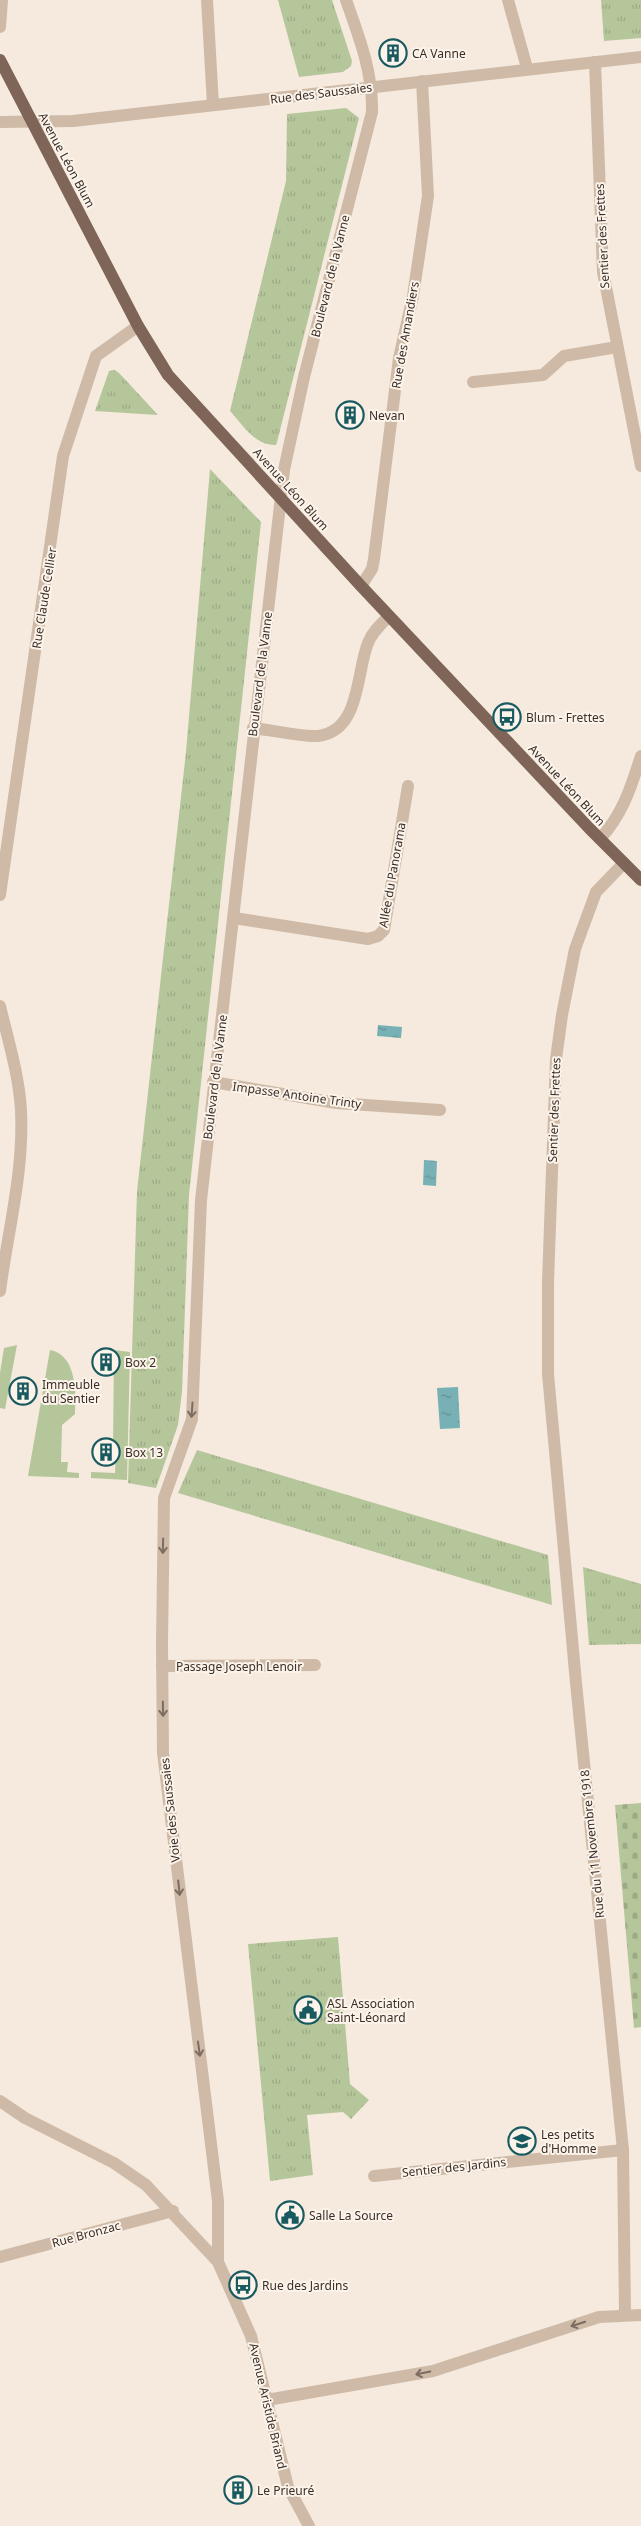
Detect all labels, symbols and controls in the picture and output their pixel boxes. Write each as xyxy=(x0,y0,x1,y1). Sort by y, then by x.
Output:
building icon: CA Vanne xyxy=(378,38,408,68)
place label: CA Vanne xyxy=(412,45,466,62)
street label: Rue des Saussaies xyxy=(269,78,373,108)
street label: Avenue Léon Blum xyxy=(35,109,99,211)
street label: Sentier des Frettes xyxy=(591,183,613,289)
street label: Boulevard de la Vanne xyxy=(307,213,354,339)
street label: Rue des Amandiers xyxy=(387,280,423,390)
building icon: Nevan xyxy=(335,400,365,430)
place label: Nevan xyxy=(369,407,405,424)
street label: Avenue Léon Blum xyxy=(249,444,333,534)
street label: Rue Claude Cellier xyxy=(28,546,60,650)
street label: Boulevard de la Vanne xyxy=(244,610,276,737)
bus stop icon: Blum - Frettes xyxy=(492,702,522,732)
place label: Blum - Frettes xyxy=(526,709,605,726)
street label: Avenue Léon Blum xyxy=(525,741,609,829)
street label: Allée du Panorama xyxy=(374,821,410,929)
street label: Boulevard de la Vanne xyxy=(199,1013,231,1140)
street label: Sentier des Frettes xyxy=(544,1057,564,1163)
street label: Impasse Antoine Trinty xyxy=(232,1078,363,1113)
building icon: Box 2 xyxy=(91,1347,121,1377)
place label: Box 2 xyxy=(125,1354,156,1371)
building icon: Immeuble du Sentier xyxy=(8,1376,38,1406)
place label: Immeuble du Sentier xyxy=(42,1376,100,1407)
one-way arrow xyxy=(188,1401,197,1417)
building icon: Box 13 xyxy=(91,1437,121,1467)
place label: Box 13 xyxy=(125,1444,163,1461)
one-way arrow xyxy=(158,1538,168,1554)
street label: Passage Joseph Lenoir xyxy=(176,1658,302,1675)
one-way arrow xyxy=(158,1700,168,1717)
street label: Voie des Saussaies xyxy=(156,1757,184,1863)
street label: Rue du 11 Novembre 1918 xyxy=(576,1769,608,1919)
one-way arrow xyxy=(174,1880,184,1896)
public building icon: ASL Association Saint-Léonard xyxy=(293,1995,323,2025)
place label: ASL Association Saint-Léonard xyxy=(327,1995,415,2026)
one-way arrow xyxy=(195,2041,205,2057)
school or university icon: Les petits d'Homme xyxy=(507,2126,537,2156)
place label: Les petits d'Homme xyxy=(541,2126,597,2157)
street label: Sentier des Jardins xyxy=(401,2153,507,2181)
public building icon: Salle La Source xyxy=(275,2200,305,2230)
place label: Salle La Source xyxy=(309,2207,393,2224)
street label: Rue Bronzac xyxy=(50,2217,122,2251)
bus stop icon: Rue des Jardins xyxy=(228,2270,258,2300)
place label: Rue des Jardins xyxy=(262,2277,348,2294)
one-way arrow xyxy=(570,2320,586,2329)
street label: Avenue Aristide Briand xyxy=(245,2341,291,2471)
one-way arrow xyxy=(415,2369,431,2379)
building icon: Le Prieuré xyxy=(223,2475,253,2505)
place label: Le Prieuré xyxy=(257,2482,314,2499)

